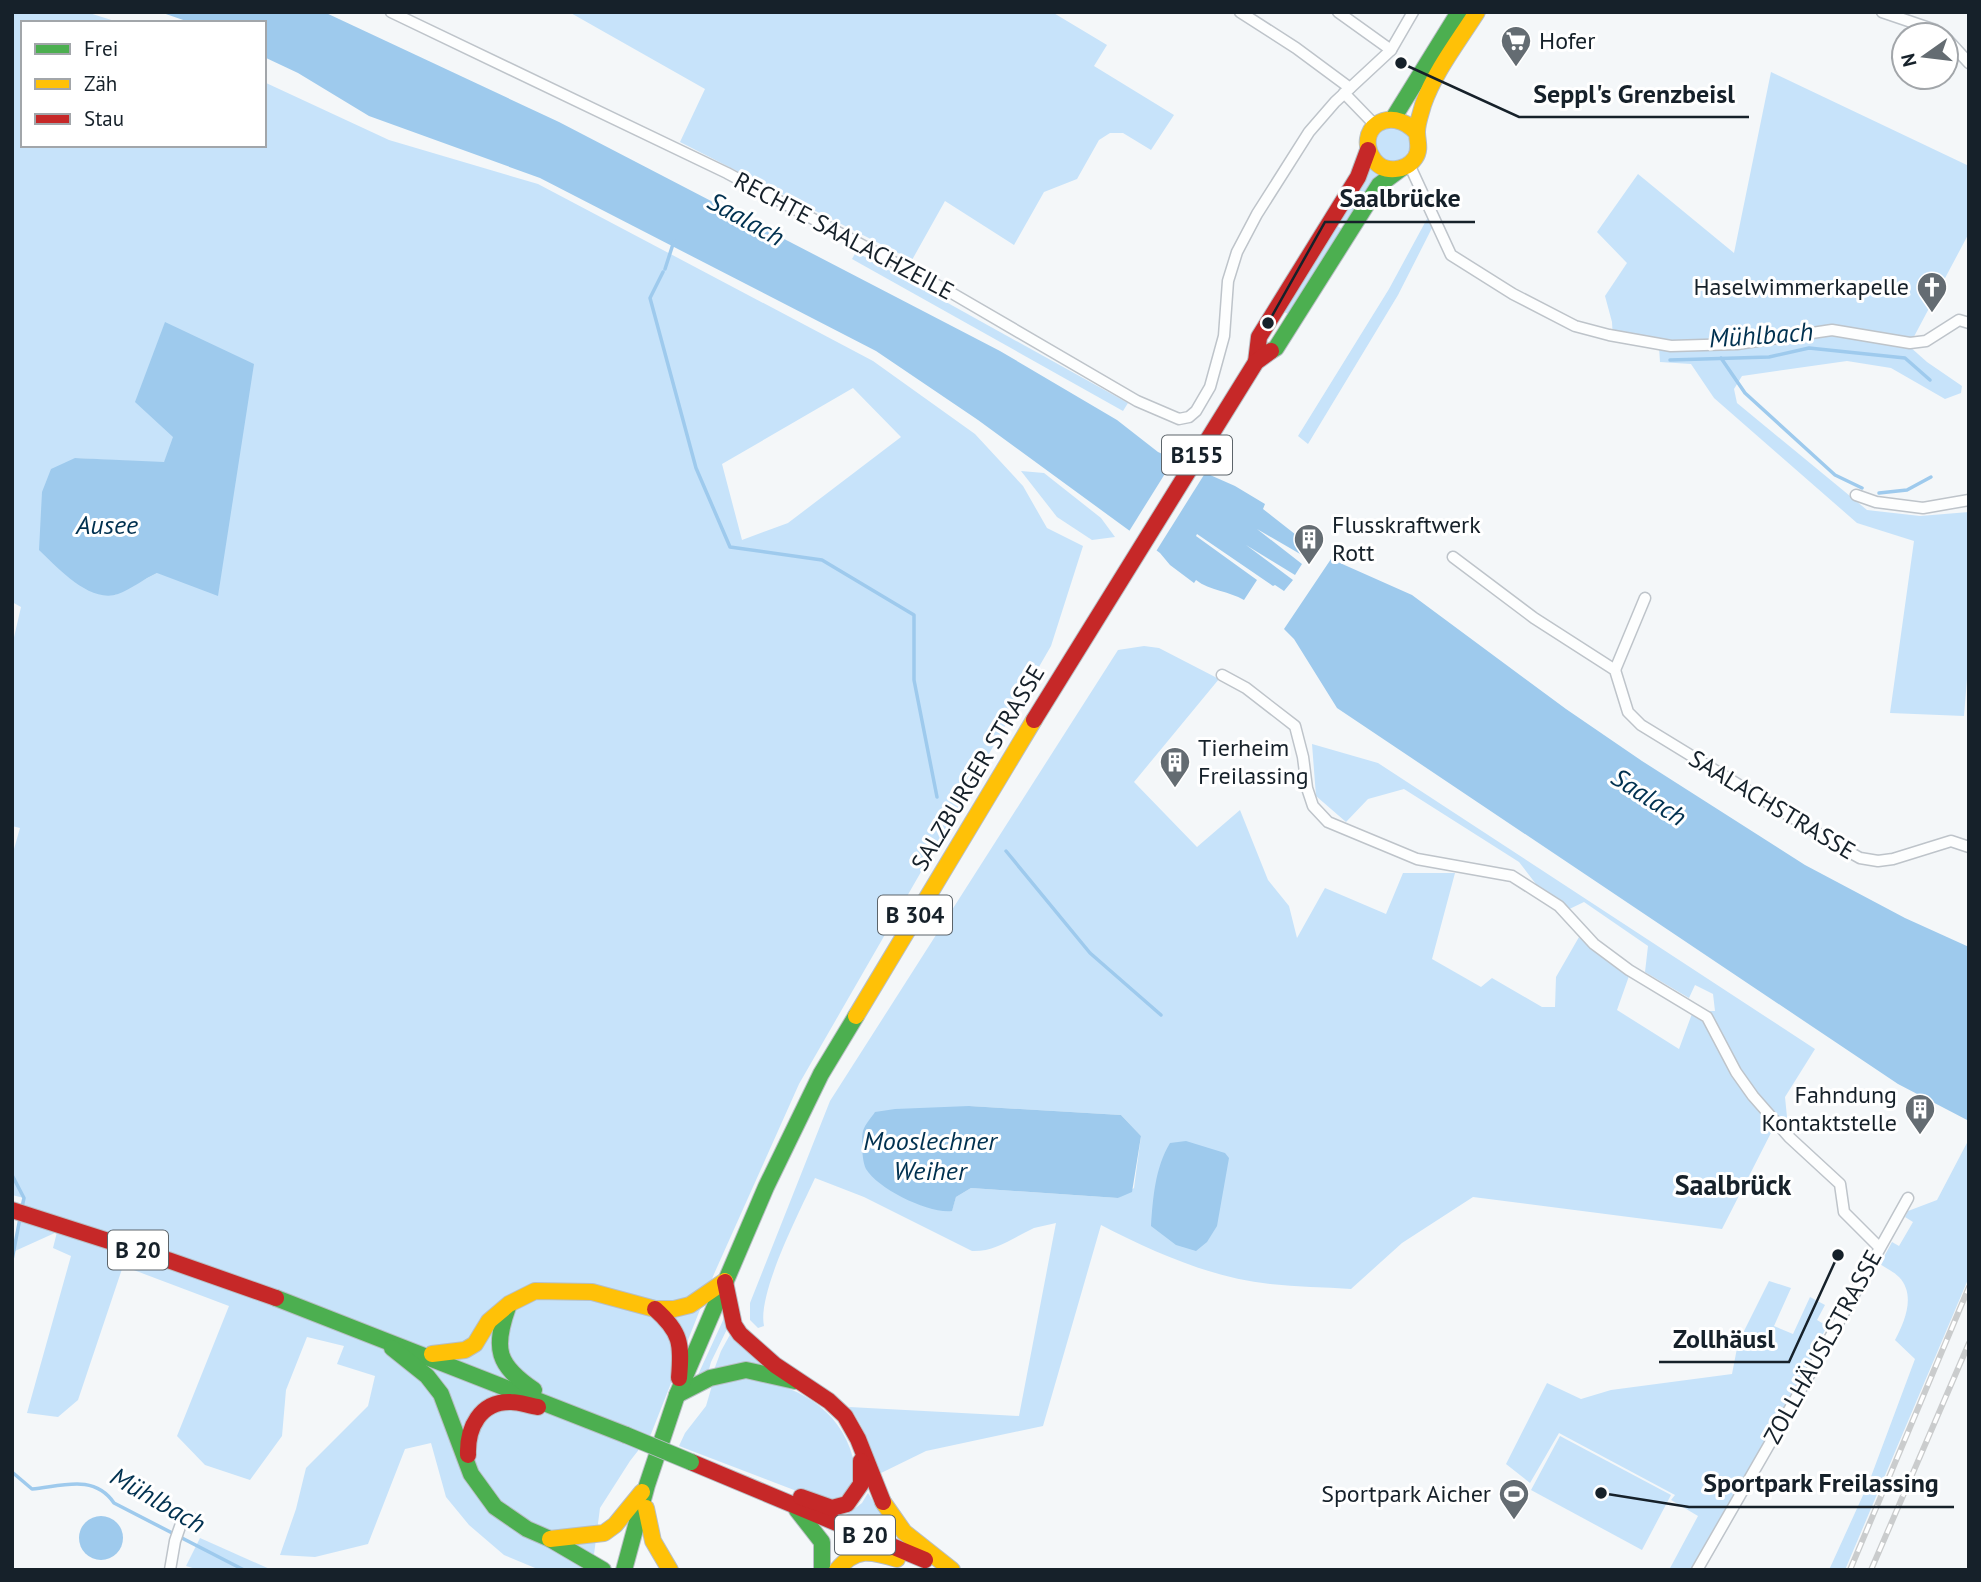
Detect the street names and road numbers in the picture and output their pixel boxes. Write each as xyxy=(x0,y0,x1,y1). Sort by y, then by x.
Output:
street label: RECHTE SAALACHZEILE xyxy=(729,164,959,307)
road number: B155 xyxy=(1162,436,1232,475)
street label: SALZBURGER STRASSE xyxy=(904,659,1051,876)
street label: SAALACHSTRASSE xyxy=(1683,743,1861,866)
road number: B 304 xyxy=(878,896,952,934)
road number: B 20 xyxy=(108,1231,168,1270)
street label: ZOLLHÄUSLSTRASSE xyxy=(1756,1244,1889,1449)
road number: B 20 xyxy=(835,1516,895,1554)

